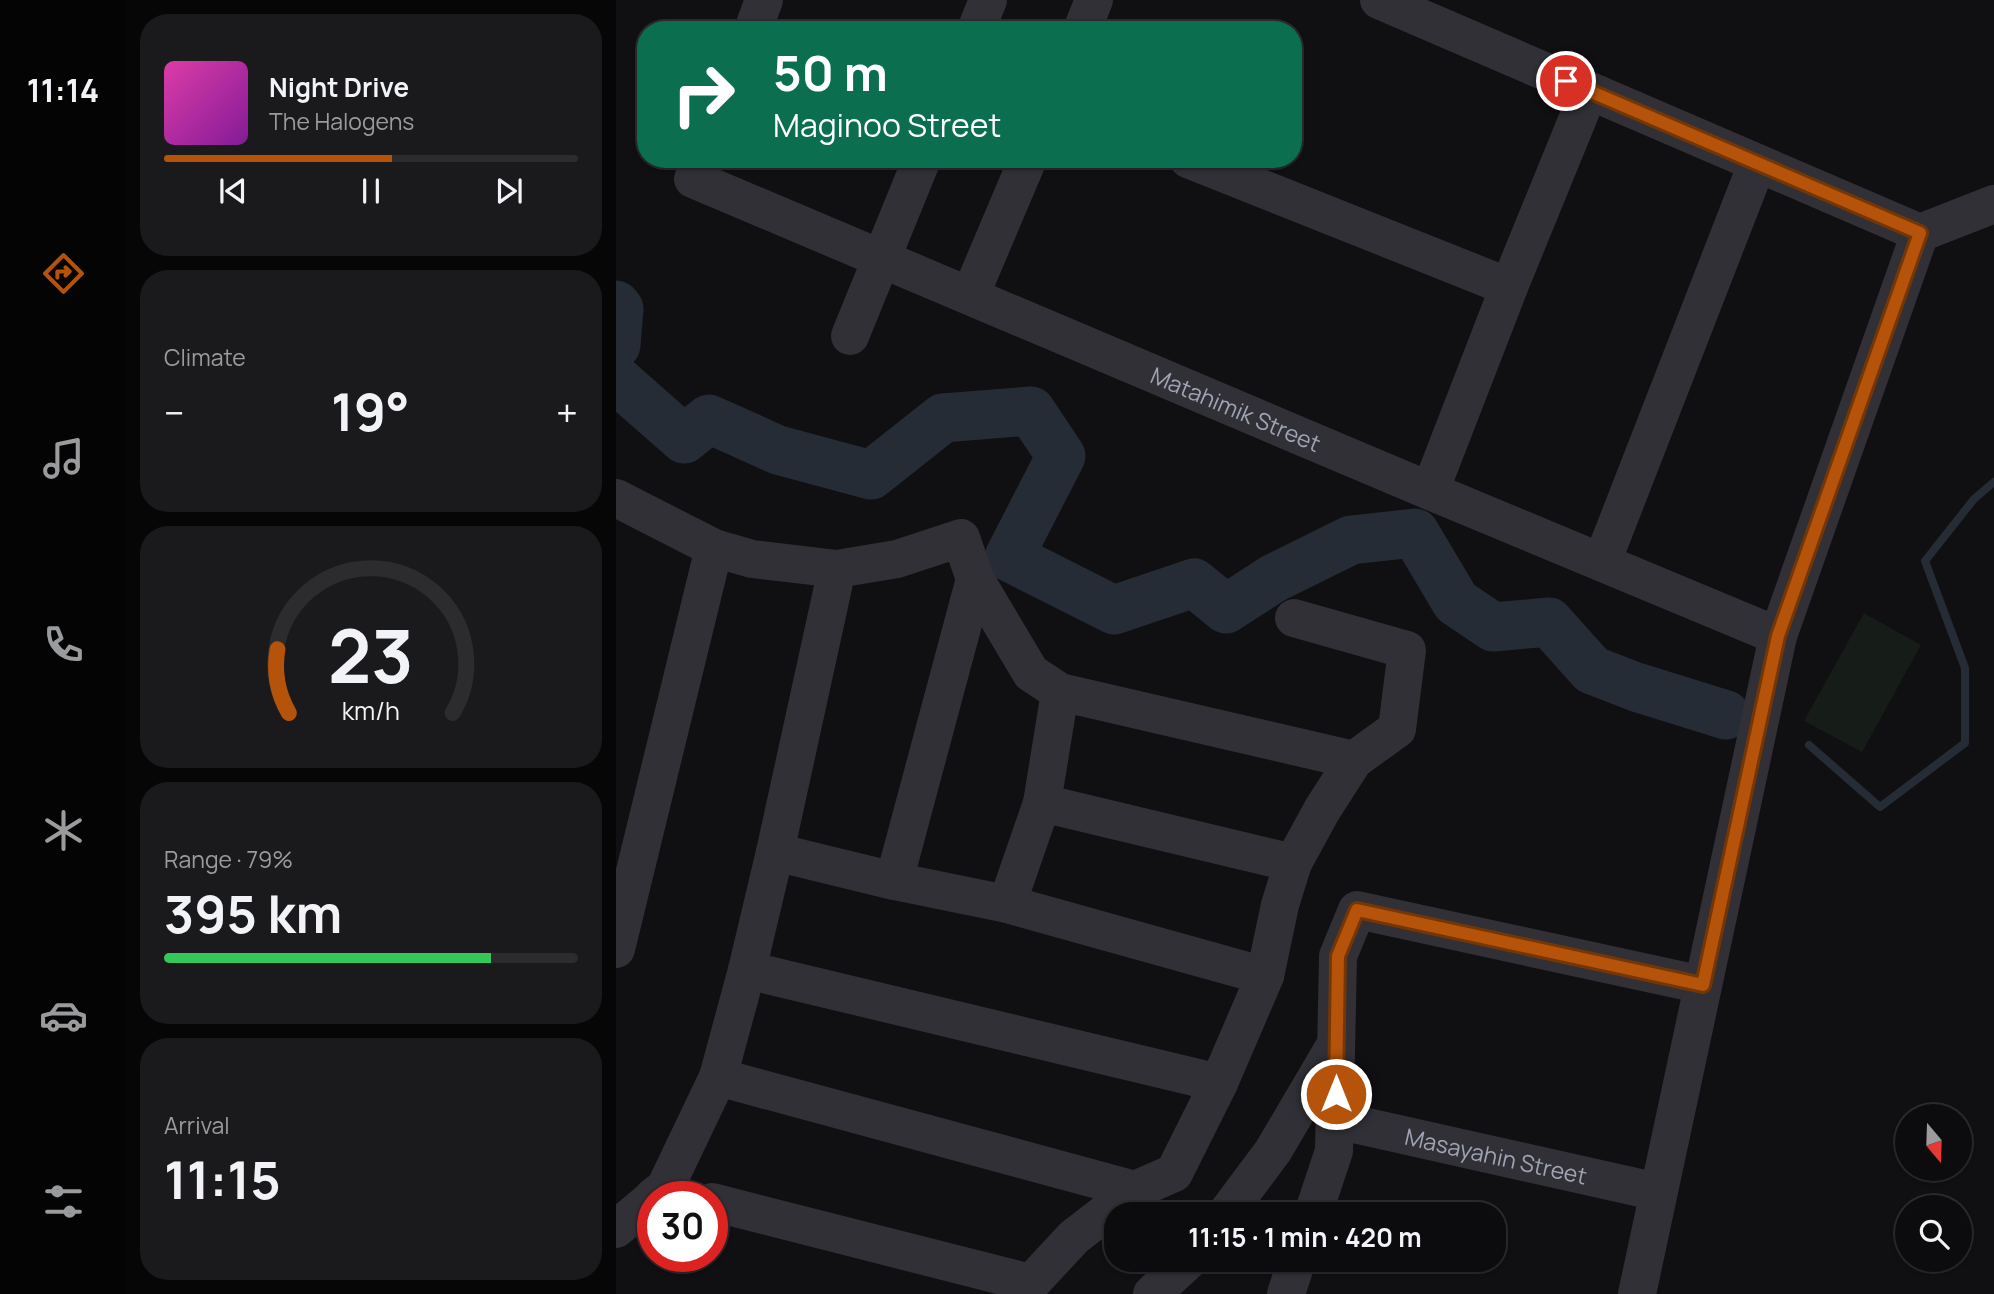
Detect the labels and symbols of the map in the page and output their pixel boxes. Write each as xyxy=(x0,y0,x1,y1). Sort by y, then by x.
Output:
pin xyxy=(1536,51,1596,111)
street label: Matahimik Street xyxy=(1146,359,1326,459)
position arrow xyxy=(1299,1057,1373,1131)
north arrow xyxy=(1895,1104,1972,1181)
street label: Masayahin Street xyxy=(1402,1120,1590,1192)
speed limit sign: 30 xyxy=(637,1181,728,1272)

